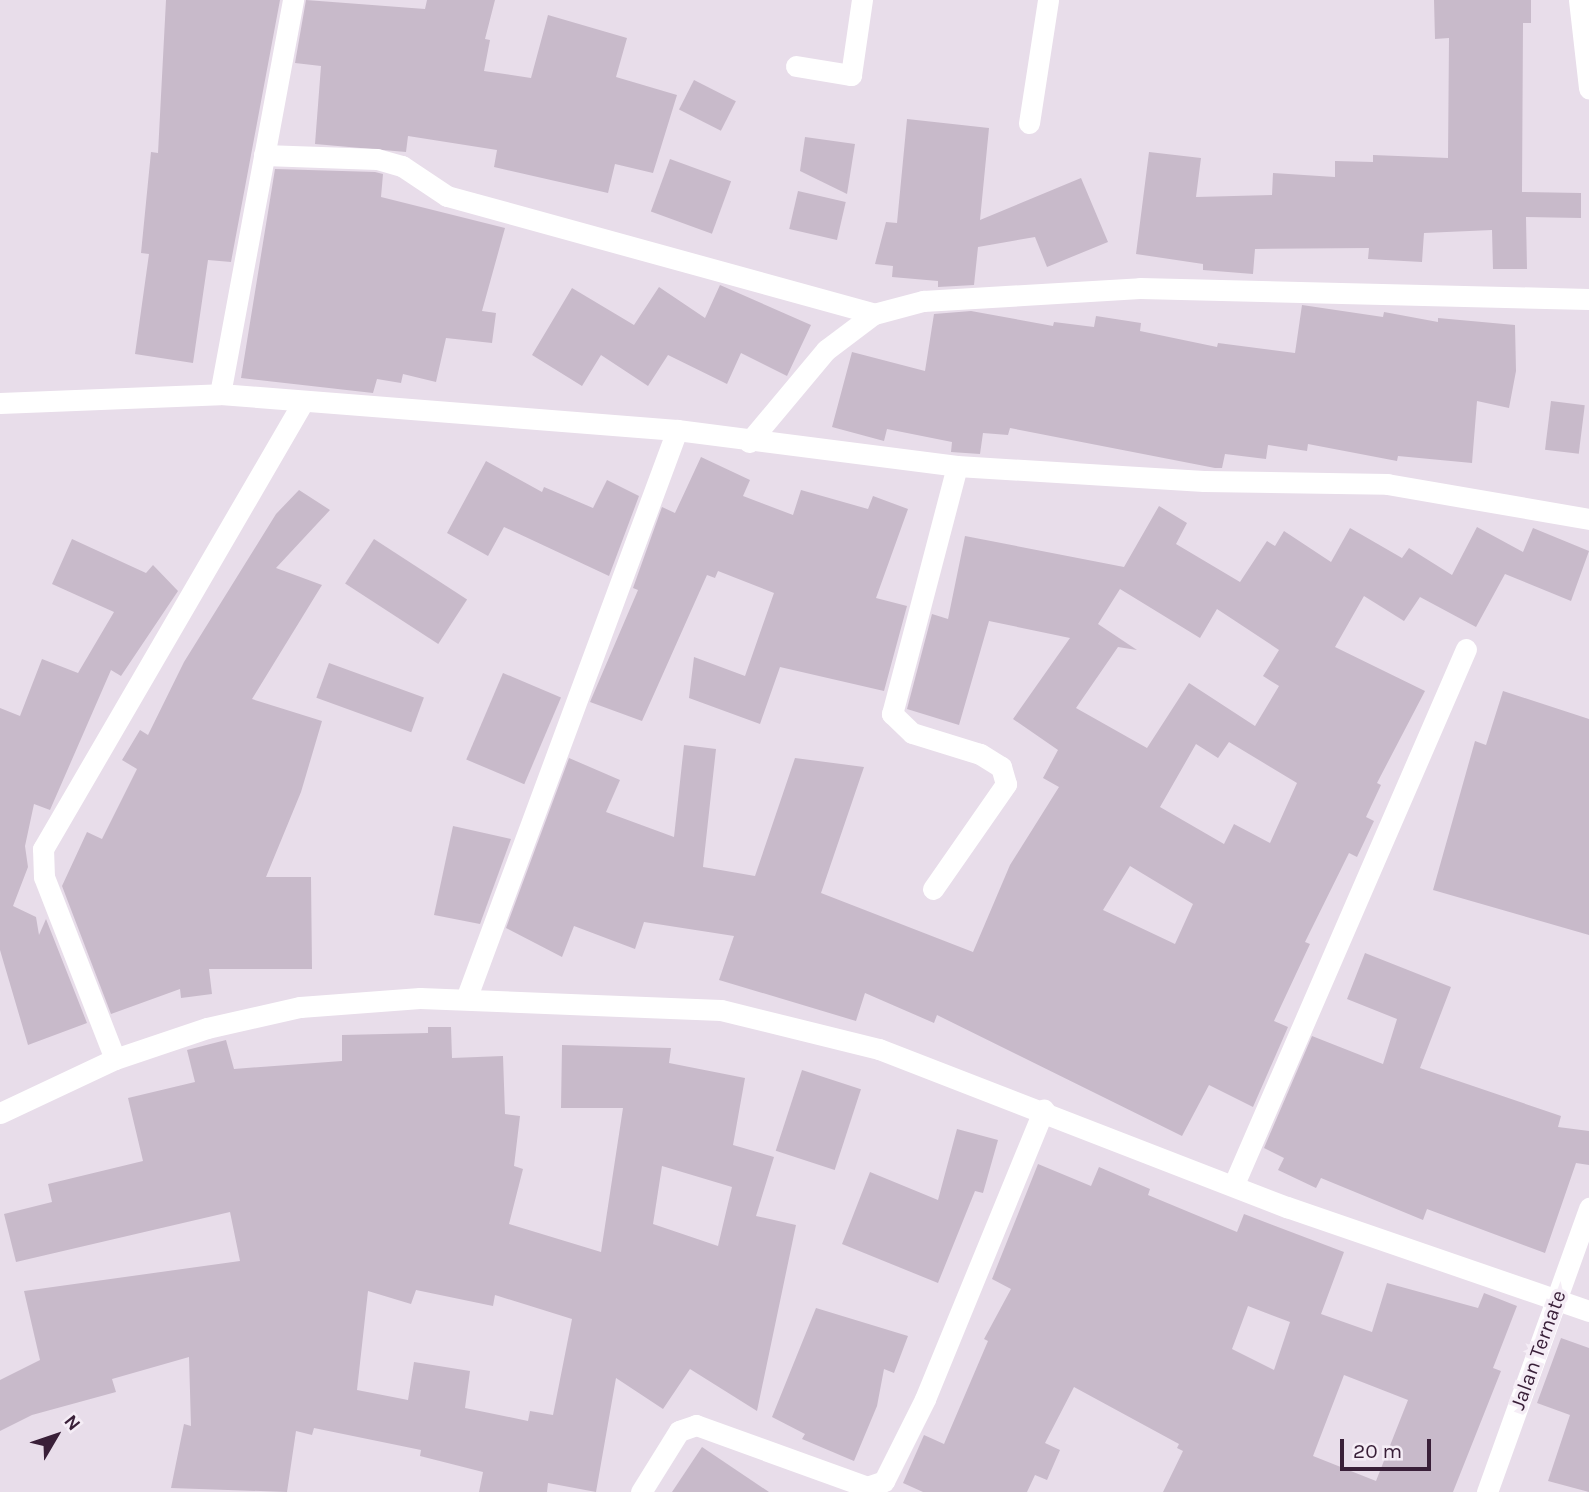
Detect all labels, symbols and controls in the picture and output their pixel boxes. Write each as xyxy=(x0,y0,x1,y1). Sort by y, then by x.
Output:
street label: Jalan Ternate xyxy=(1505,1287,1571,1413)
north arrow xyxy=(21,1401,91,1471)
text: N xyxy=(59,1411,85,1435)
scale bar xyxy=(1344,1426,1435,1470)
text: 20 m xyxy=(1353,1439,1402,1463)

